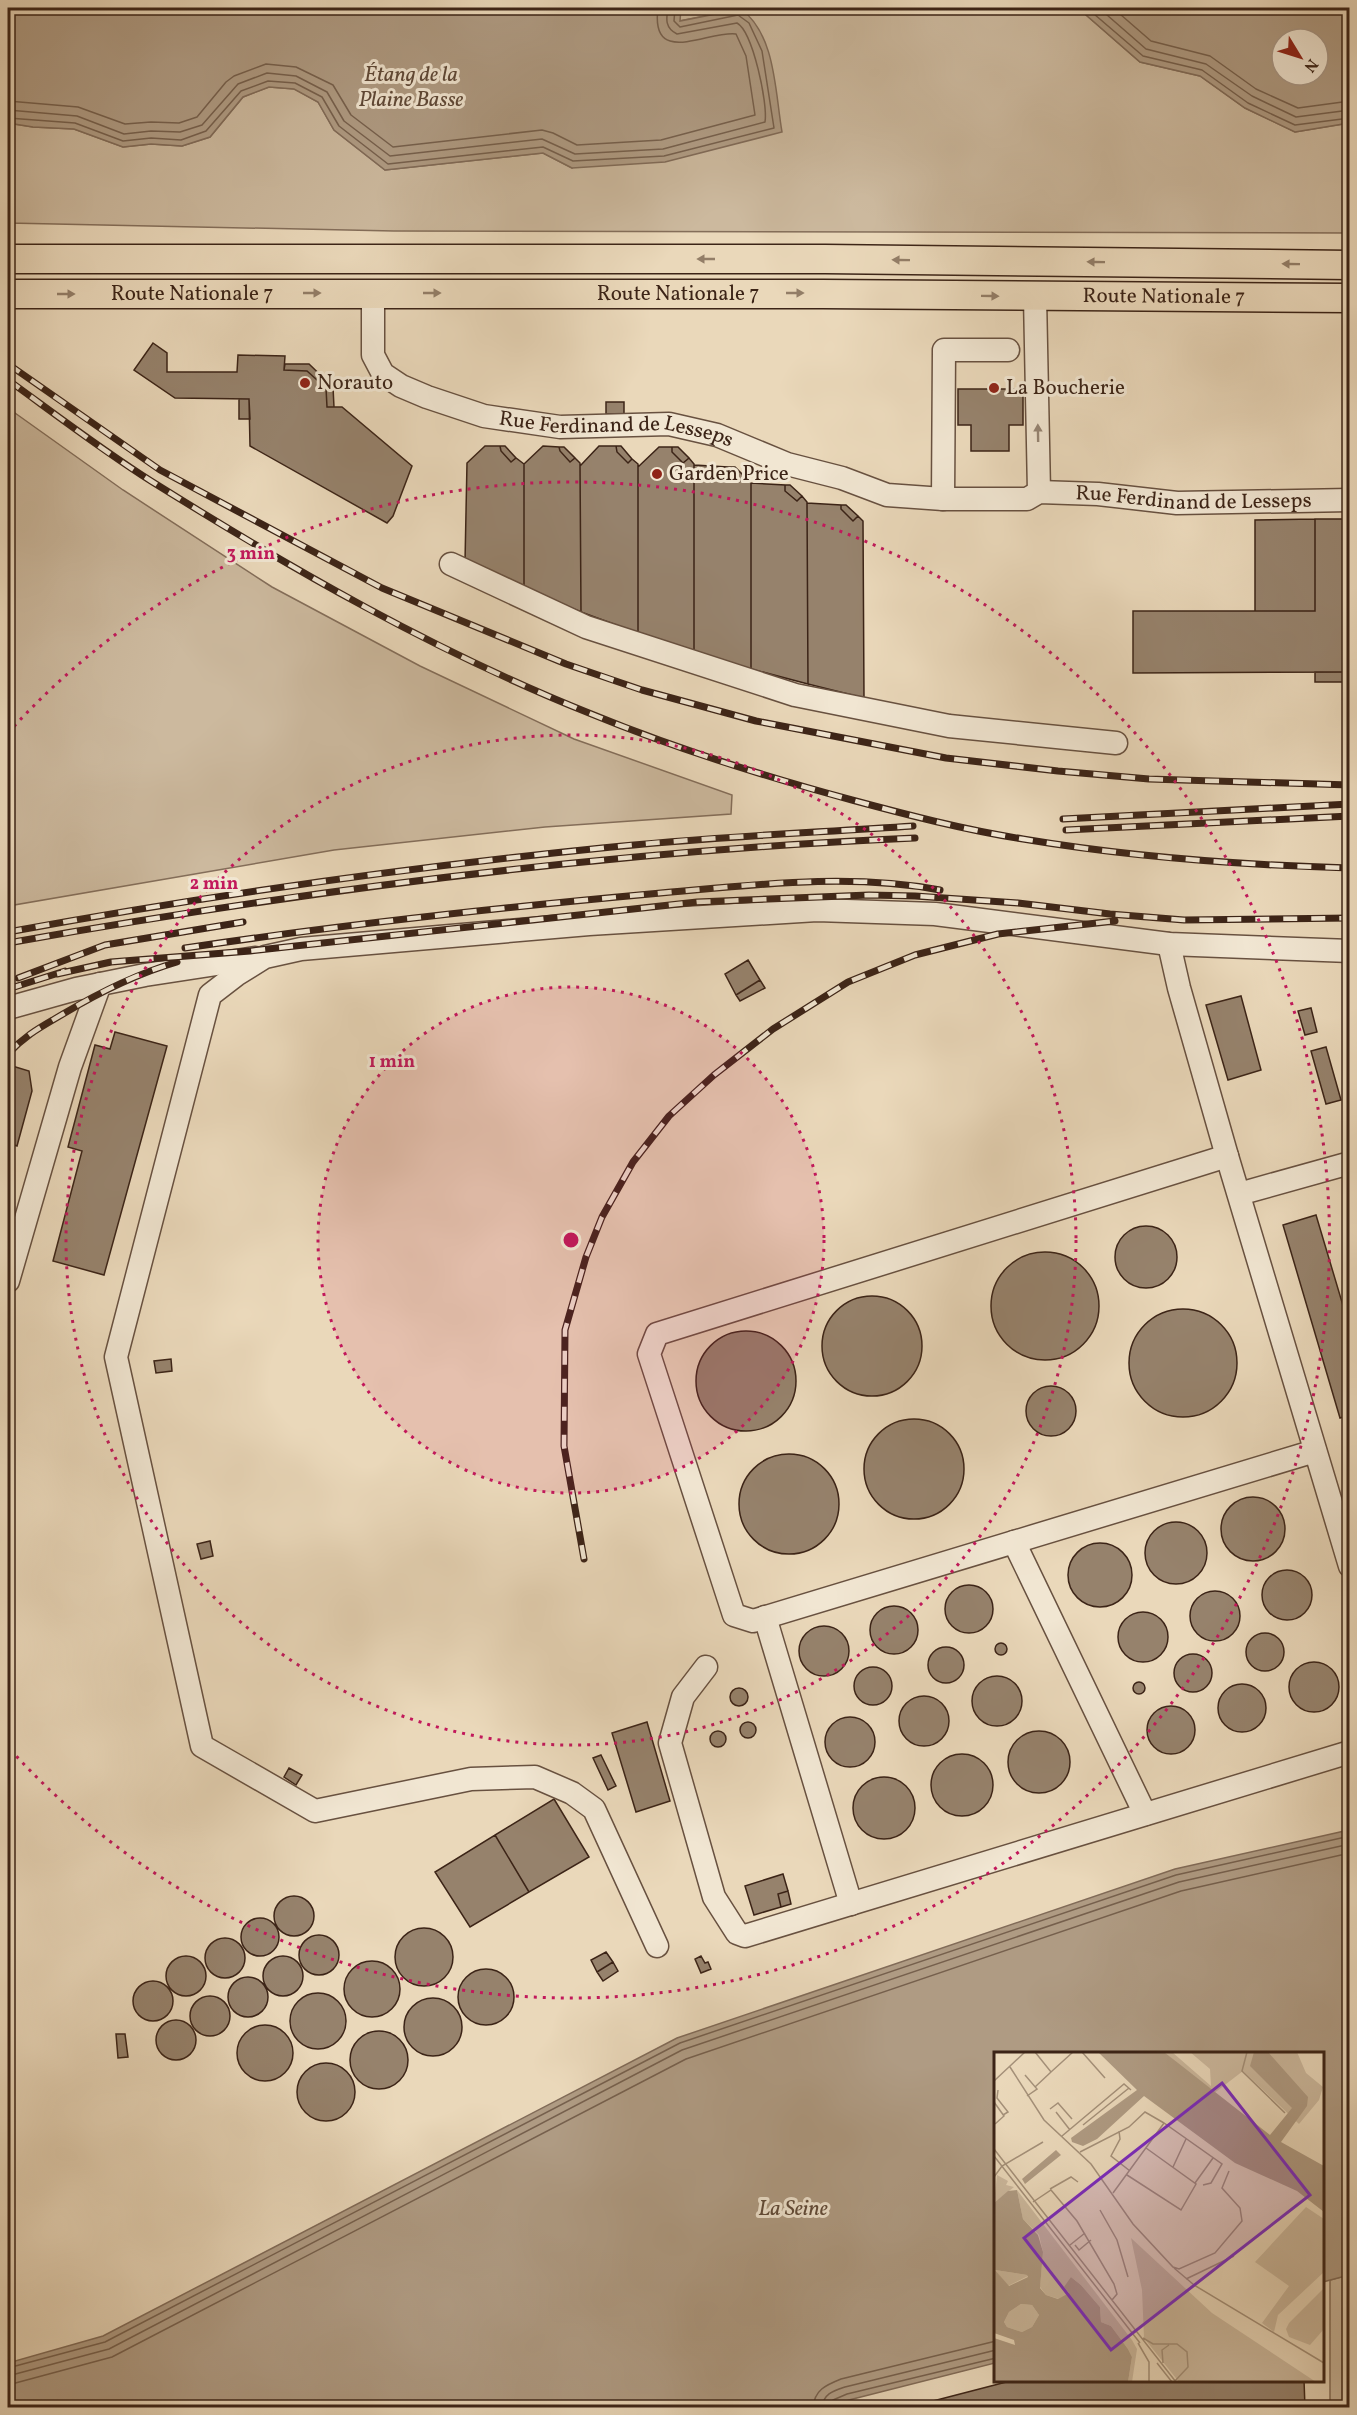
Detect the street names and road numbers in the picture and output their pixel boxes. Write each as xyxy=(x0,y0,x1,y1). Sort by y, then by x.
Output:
street label: Route Nationale 7 xyxy=(111,280,273,309)
street label: Route Nationale 7 xyxy=(597,280,759,309)
street label: Route Nationale 7 xyxy=(1083,281,1245,312)
street label: Rue Ferdinand de Lesseps xyxy=(497,404,738,455)
street label: Rue Ferdinand de Lesseps xyxy=(1075,479,1312,518)

